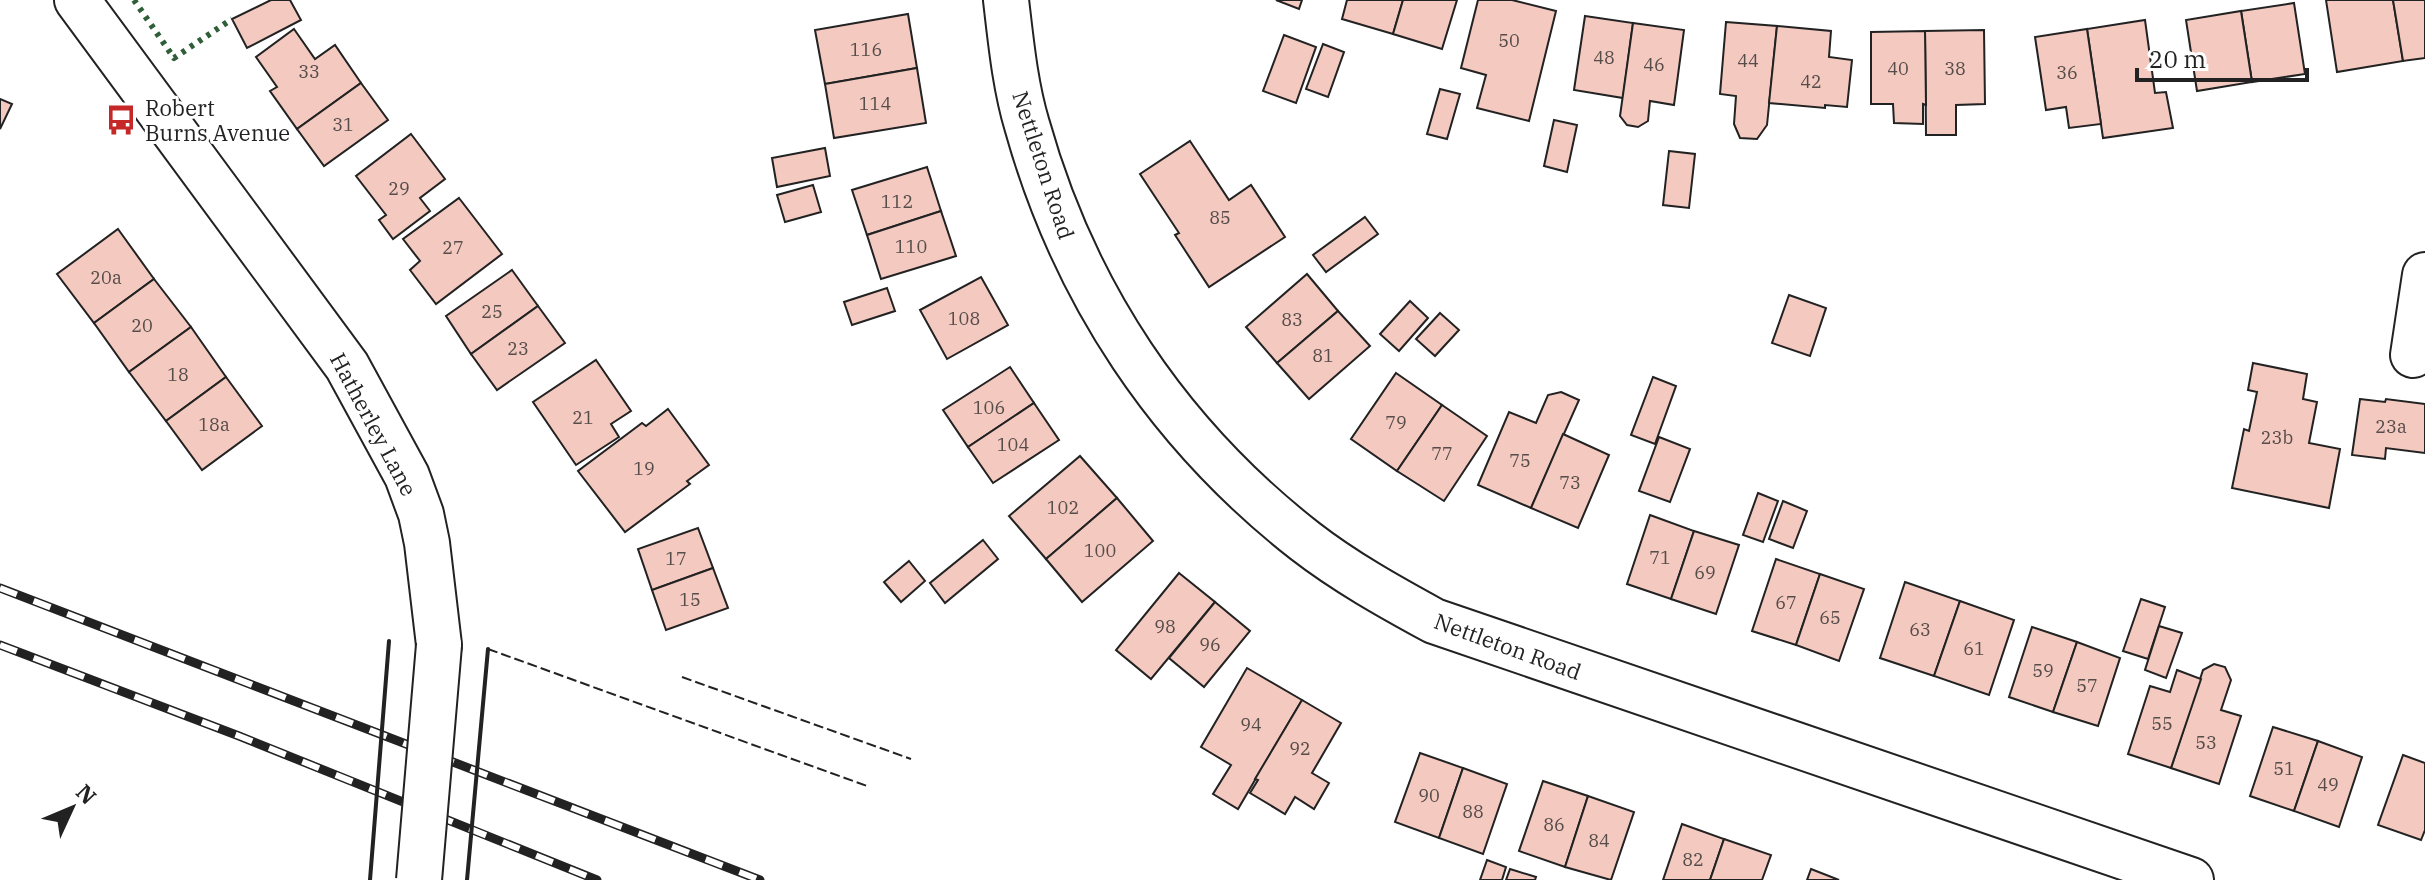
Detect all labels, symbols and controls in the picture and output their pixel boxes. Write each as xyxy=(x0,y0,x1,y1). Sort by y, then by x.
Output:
house number: 50 xyxy=(1498,29,1520,52)
scale bar xyxy=(2137,32,2307,82)
house number: 116 xyxy=(850,38,882,61)
text: 20 m xyxy=(2149,43,2206,75)
house number: 48 xyxy=(1593,46,1615,69)
house number: 44 xyxy=(1737,49,1759,72)
house number: 46 xyxy=(1643,53,1665,76)
house number: 40 xyxy=(1887,57,1909,80)
house number: 38 xyxy=(1944,57,1966,80)
house number: 33 xyxy=(298,60,320,83)
house number: 36 xyxy=(2056,61,2078,84)
house number: 42 xyxy=(1800,70,1822,93)
street label: Nettleton Road xyxy=(1006,87,1082,243)
house number: 114 xyxy=(859,92,891,115)
place label: Robert Burns Avenue xyxy=(145,93,290,147)
bus stop icon: Robert Burns Avenue xyxy=(104,103,138,137)
house number: 31 xyxy=(332,113,354,136)
house number: 29 xyxy=(388,177,410,200)
house number: 112 xyxy=(881,190,913,213)
house number: 85 xyxy=(1209,206,1231,229)
house number: 110 xyxy=(895,235,927,258)
house number: 27 xyxy=(442,236,464,259)
house number: 20a xyxy=(90,266,122,289)
house number: 25 xyxy=(481,300,503,323)
house number: 108 xyxy=(948,307,980,330)
house number: 83 xyxy=(1281,308,1303,331)
house number: 20 xyxy=(131,314,153,337)
house number: 23 xyxy=(507,337,529,360)
house number: 81 xyxy=(1312,344,1334,367)
street label: Hatherley Lane xyxy=(324,347,424,501)
house number: 18 xyxy=(167,363,189,386)
house number: 106 xyxy=(973,396,1005,419)
house number: 21 xyxy=(572,406,594,429)
house number: 79 xyxy=(1385,411,1407,434)
house number: 18a xyxy=(198,413,230,436)
house number: 23a xyxy=(2375,415,2407,438)
house number: 23b xyxy=(2261,426,2293,449)
house number: 104 xyxy=(997,433,1029,456)
house number: 77 xyxy=(1431,442,1453,465)
house number: 75 xyxy=(1509,449,1531,472)
house number: 19 xyxy=(633,457,655,480)
house number: 73 xyxy=(1559,471,1581,494)
house number: 102 xyxy=(1047,496,1079,519)
house number: 100 xyxy=(1084,539,1116,562)
house number: 71 xyxy=(1649,546,1671,569)
house number: 17 xyxy=(665,547,687,570)
house number: 69 xyxy=(1694,561,1716,584)
house number: 15 xyxy=(679,588,701,611)
house number: 67 xyxy=(1775,591,1797,614)
street label: Nettleton Road xyxy=(1431,606,1585,686)
house number: 65 xyxy=(1819,606,1841,629)
house number: 98 xyxy=(1154,615,1176,638)
house number: 63 xyxy=(1909,618,1931,641)
house number: 96 xyxy=(1199,633,1221,656)
house number: 61 xyxy=(1963,637,1985,660)
house number: 59 xyxy=(2032,659,2054,682)
house number: 57 xyxy=(2076,674,2098,697)
house number: 55 xyxy=(2151,712,2173,735)
house number: 94 xyxy=(1240,713,1262,736)
house number: 53 xyxy=(2195,731,2217,754)
house number: 92 xyxy=(1289,737,1311,760)
house number: 51 xyxy=(2273,757,2295,780)
north arrow xyxy=(32,768,112,848)
house number: 49 xyxy=(2317,773,2339,796)
text: N xyxy=(70,777,103,810)
house number: 90 xyxy=(1418,784,1440,807)
house number: 88 xyxy=(1462,800,1484,823)
house number: 86 xyxy=(1543,813,1565,836)
house number: 84 xyxy=(1588,829,1610,852)
house number: 82 xyxy=(1682,848,1704,871)

